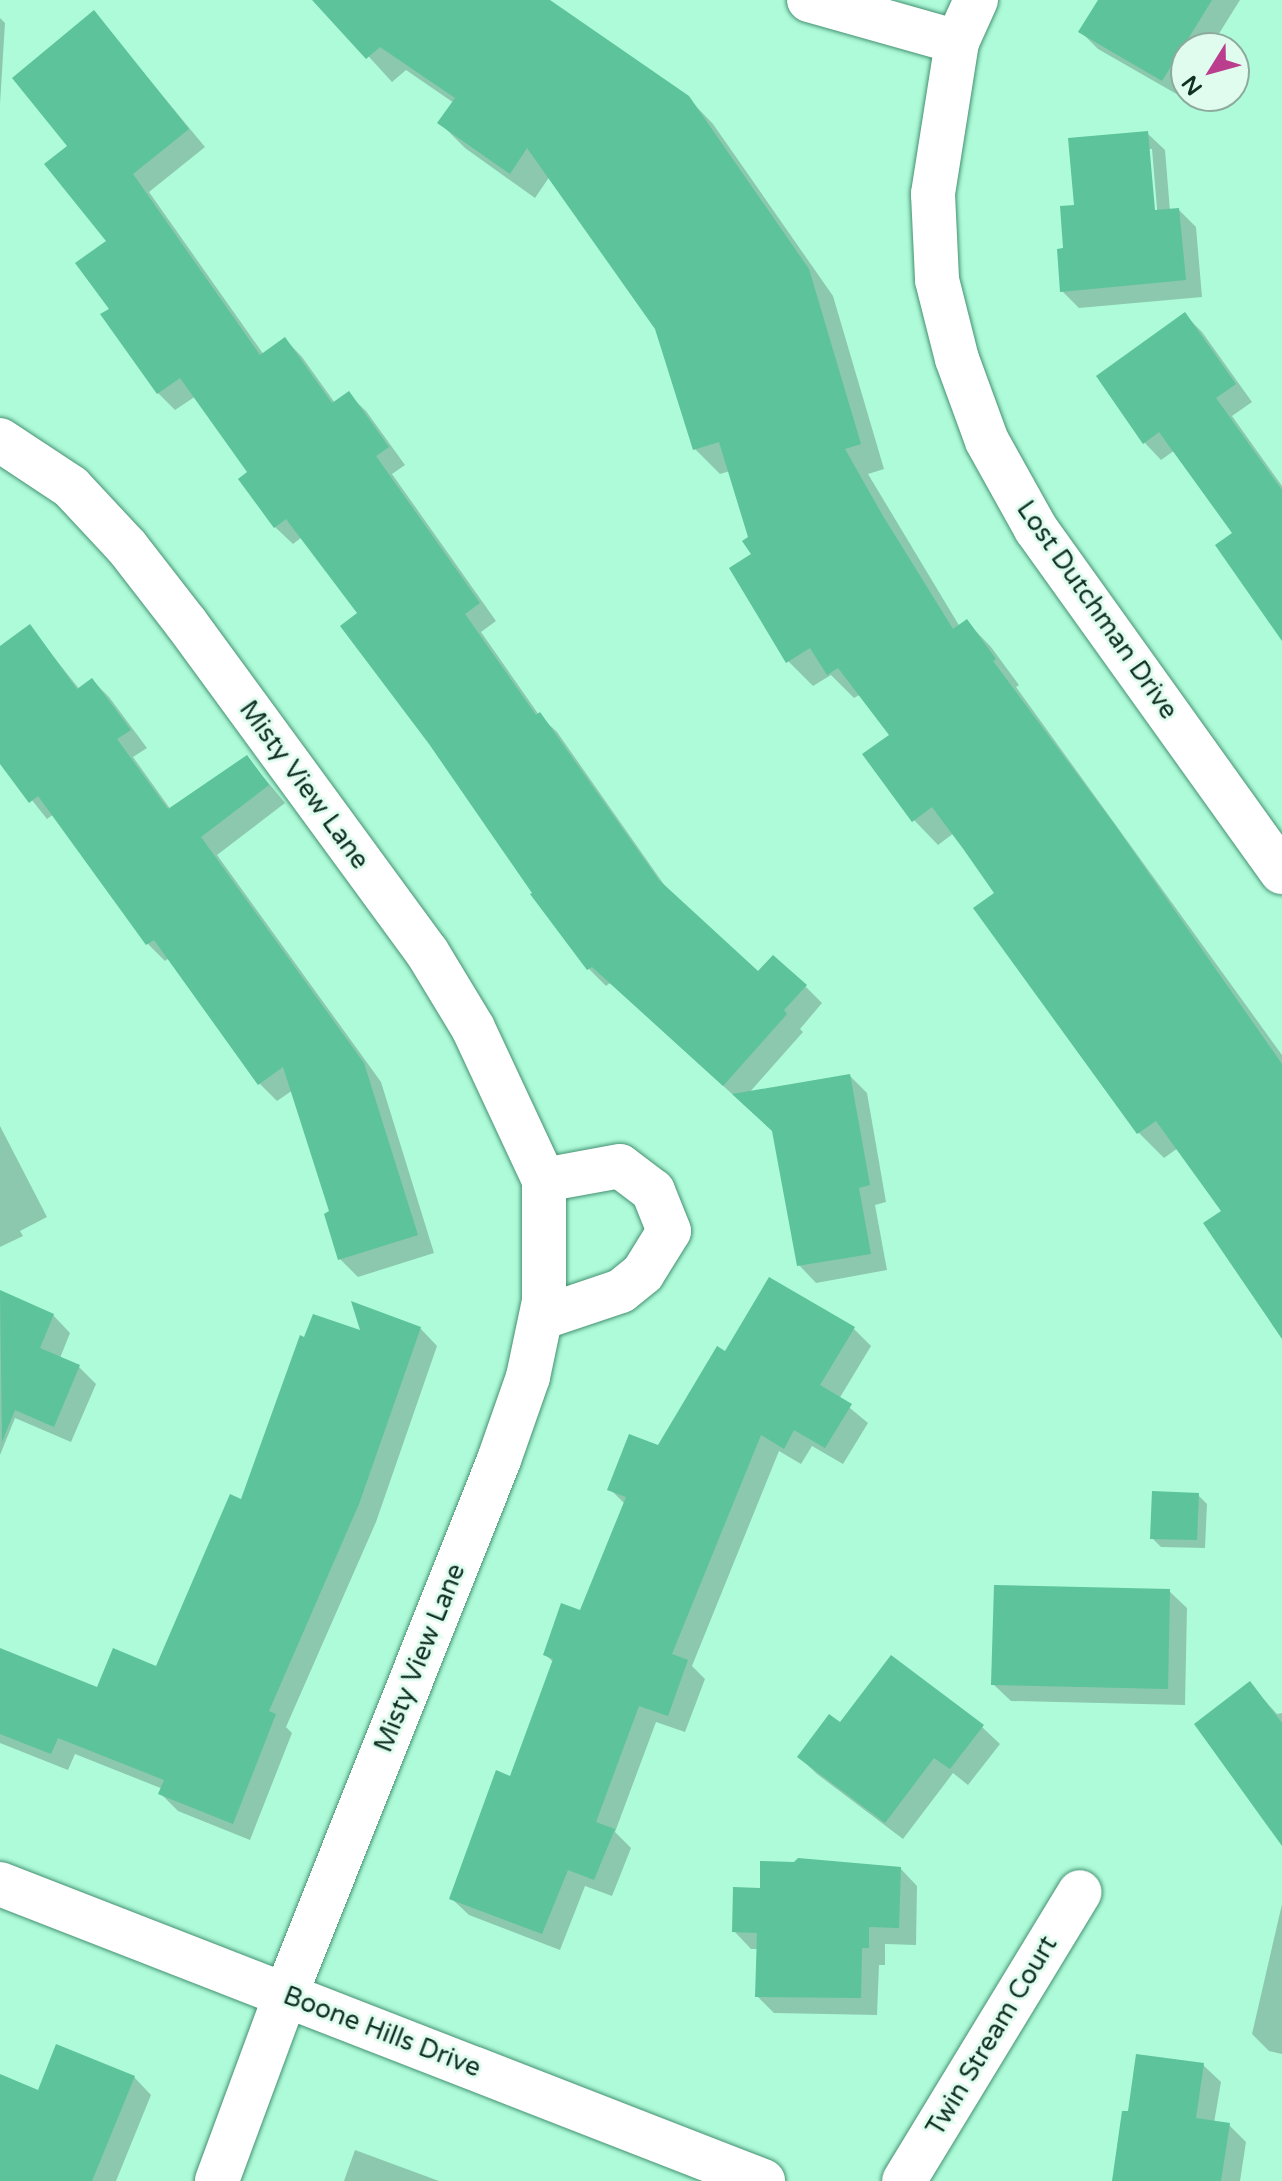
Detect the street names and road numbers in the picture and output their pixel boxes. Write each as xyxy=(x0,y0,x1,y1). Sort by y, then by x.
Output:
street label: Lost Dutchman Drive xyxy=(1010,495,1184,725)
street label: Misty View Lane xyxy=(232,695,376,875)
street label: Misty View Lane xyxy=(368,1559,472,1757)
street label: Twin Stream Court xyxy=(920,1930,1064,2142)
street label: Boone Hills Drive xyxy=(279,1980,485,2084)

